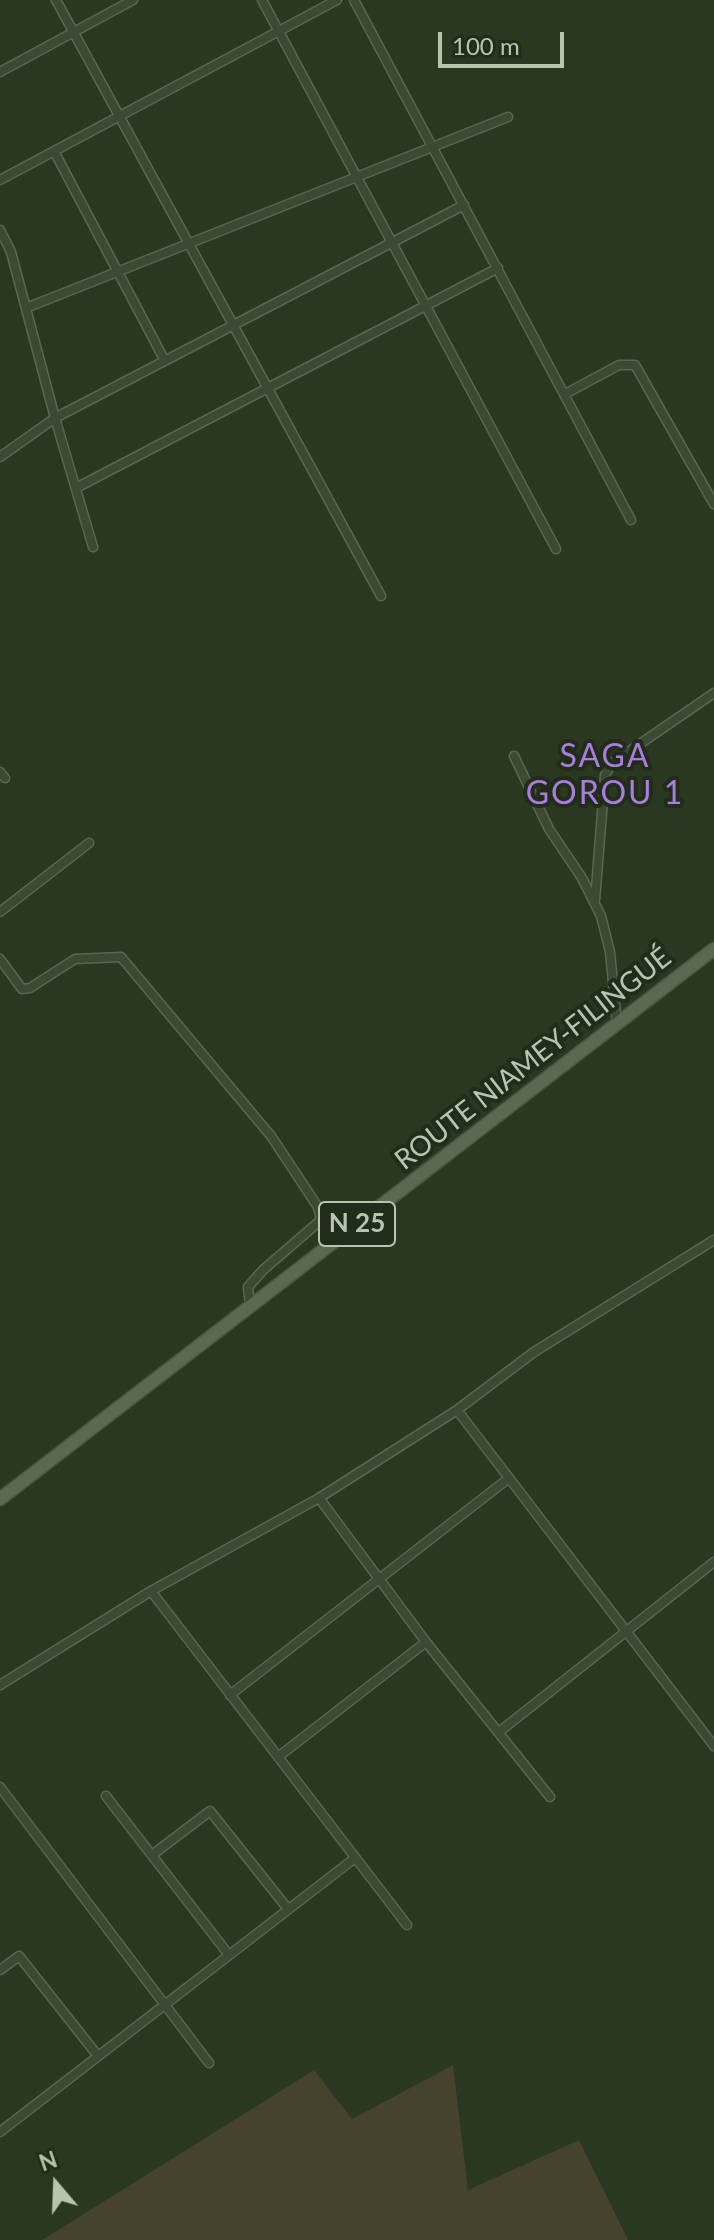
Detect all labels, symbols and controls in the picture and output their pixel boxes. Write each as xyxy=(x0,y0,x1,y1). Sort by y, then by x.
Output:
scale bar xyxy=(442,16,568,66)
text: 100 m xyxy=(452,31,520,60)
district label: SAGA GOROU 1 xyxy=(526,738,684,813)
street label: ROUTE NIAMEY-FILINGUÉ xyxy=(388,941,678,1177)
road number: N 25 xyxy=(319,1202,395,1246)
north arrow xyxy=(16,2144,96,2224)
text: N xyxy=(36,2145,60,2176)

